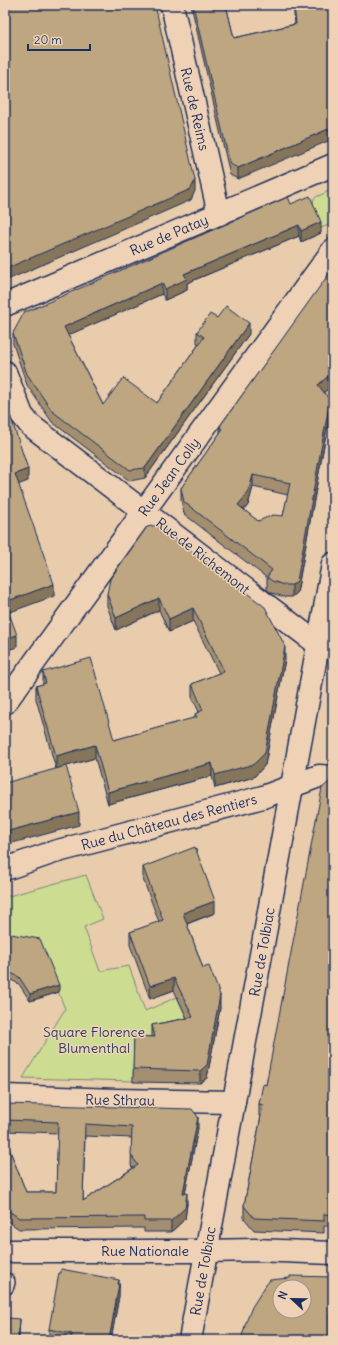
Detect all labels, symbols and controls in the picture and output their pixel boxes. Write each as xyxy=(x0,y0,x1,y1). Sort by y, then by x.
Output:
scale bar xyxy=(28,26,90,52)
text: 20 m xyxy=(34,32,62,47)
street label: Rue de Reims xyxy=(177,66,213,152)
street label: Rue de Patay xyxy=(127,210,211,260)
street label: Rue Jean Colly xyxy=(134,434,204,520)
street label: Rue de Richemont xyxy=(152,514,254,599)
street label: Rue du Château des Rentiers xyxy=(79,790,259,854)
street label: Rue de Tolbiac xyxy=(245,906,279,998)
park label: Square Florence Blumenthal xyxy=(43,1023,145,1057)
street label: Rue Sthrau xyxy=(85,1090,155,1110)
street label: Rue de Tolbiac xyxy=(186,1225,220,1317)
street label: Rue Nationale xyxy=(101,1242,189,1260)
north arrow xyxy=(272,1279,312,1319)
text: N xyxy=(275,1289,291,1301)

